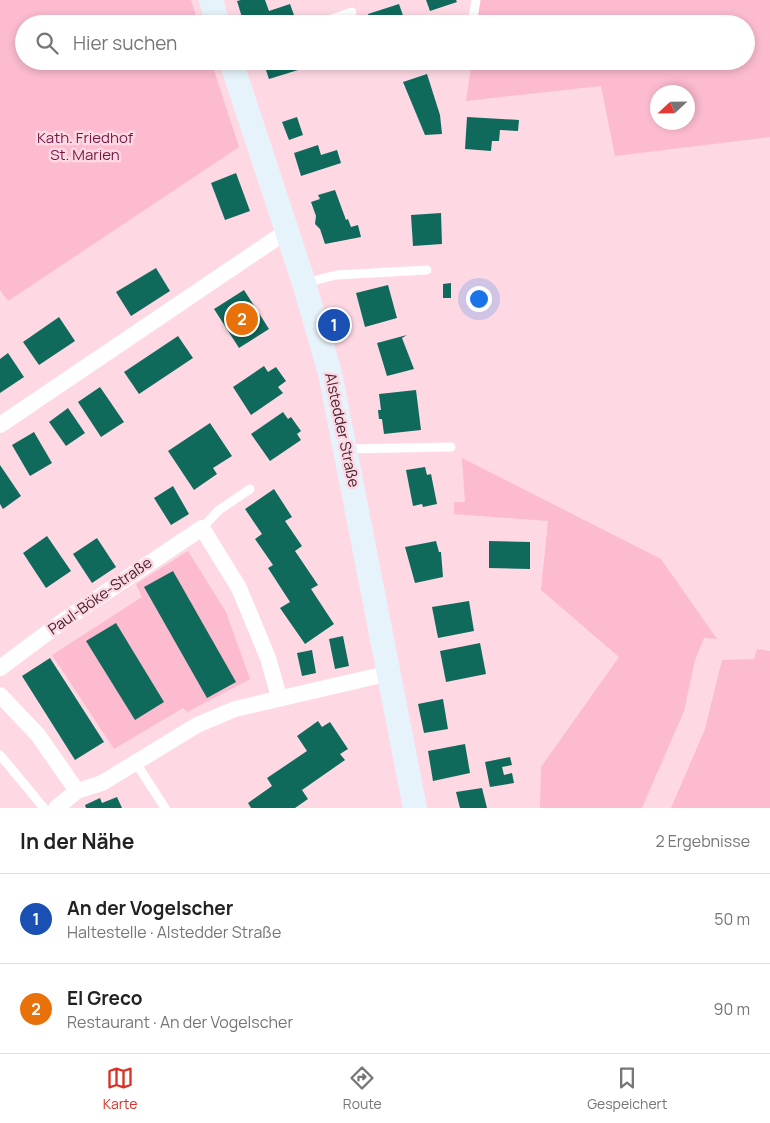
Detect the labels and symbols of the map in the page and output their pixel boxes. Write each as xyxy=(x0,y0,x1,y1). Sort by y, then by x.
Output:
north arrow xyxy=(650,85,695,130)
park label: Kath. Friedhof St. Marien xyxy=(37,127,134,165)
your location xyxy=(466,286,492,312)
pin: 2 xyxy=(226,300,258,338)
pin: 1 xyxy=(318,306,350,344)
street label: Alstedder Straße xyxy=(320,371,365,489)
street label: Paul-Böke-Straße xyxy=(43,552,156,639)

